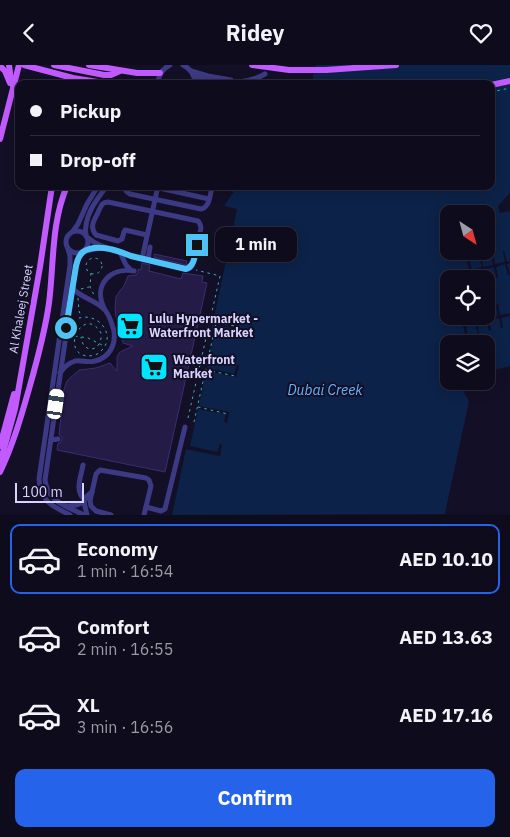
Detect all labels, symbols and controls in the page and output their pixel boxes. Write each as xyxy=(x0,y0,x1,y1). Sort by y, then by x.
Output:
text: Ridey xyxy=(226,18,284,47)
icon: back xyxy=(15,19,43,47)
icon: heart xyxy=(467,19,495,47)
text: Pickup xyxy=(60,99,121,123)
text: Drop-off xyxy=(60,148,136,172)
north arrow xyxy=(440,205,495,260)
map controls xyxy=(440,205,495,390)
callout: 1 min xyxy=(214,227,297,263)
route end xyxy=(186,234,208,256)
text: 1 min xyxy=(235,234,277,254)
street label: Al Khaleej Street xyxy=(5,263,36,354)
button: locate xyxy=(440,270,495,325)
supermarket icon: Lulu Hypermarket - Waterfront Market xyxy=(115,311,145,341)
place label: Lulu Hypermarket - Waterfront Market xyxy=(149,311,258,340)
route start xyxy=(55,317,77,339)
button: layers xyxy=(440,335,495,390)
supermarket icon: Waterfront Market xyxy=(139,352,169,382)
place label: Waterfront Market xyxy=(173,352,235,381)
water label: Dubai Creek xyxy=(287,381,363,399)
car xyxy=(46,388,65,420)
scale bar xyxy=(15,479,84,503)
text: 100 m xyxy=(22,483,63,501)
icon: car xyxy=(17,537,62,582)
text: Economy xyxy=(77,537,158,561)
text: AED 10.10 xyxy=(399,547,493,571)
text: 1 min · 16:54 xyxy=(77,561,173,581)
icon: car xyxy=(17,615,62,660)
text: Comfort xyxy=(77,615,150,639)
text: AED 13.63 xyxy=(399,625,493,649)
text: 2 min · 16:55 xyxy=(77,639,173,659)
icon: car xyxy=(17,693,62,738)
text: XL xyxy=(77,693,100,717)
text: AED 17.16 xyxy=(399,703,493,727)
text: 3 min · 16:56 xyxy=(77,717,173,737)
button: Confirm xyxy=(15,769,495,827)

